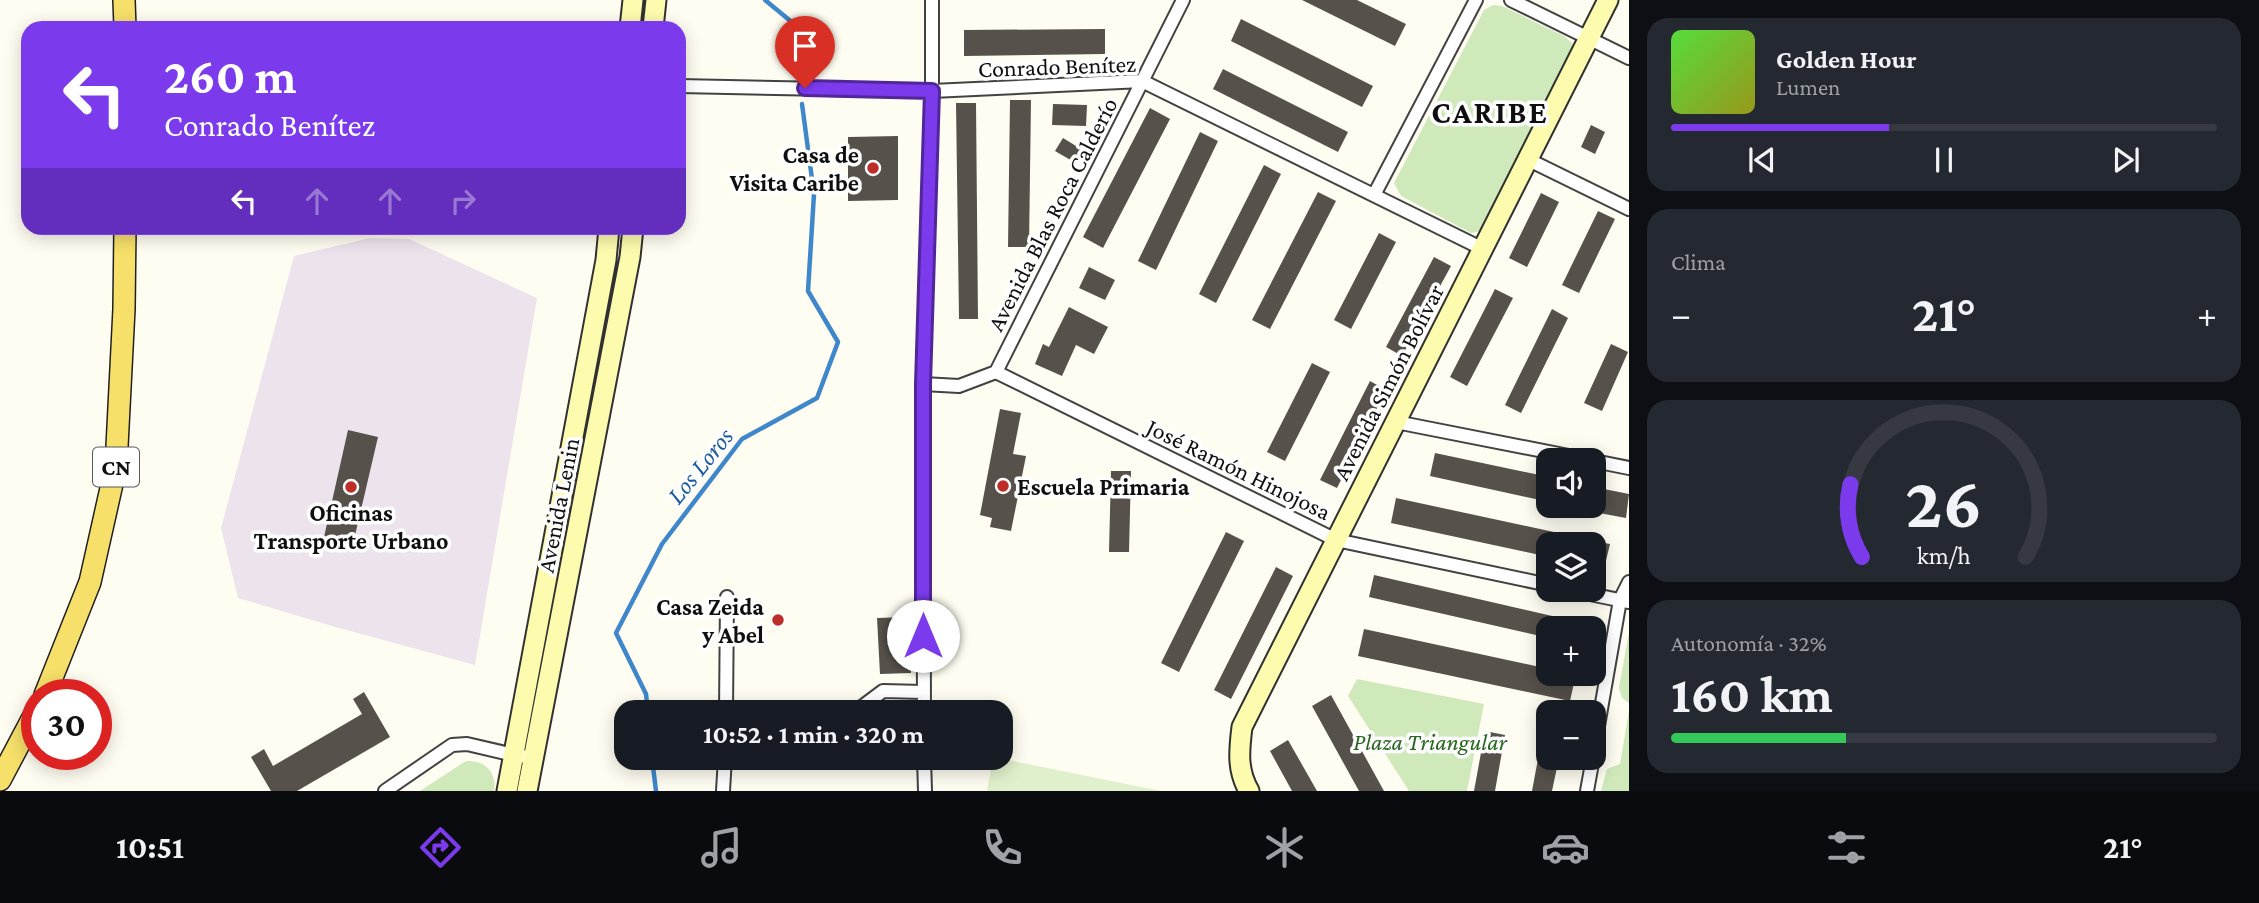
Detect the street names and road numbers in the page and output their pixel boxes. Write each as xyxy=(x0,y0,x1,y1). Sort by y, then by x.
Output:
street label: Conrado Benítez xyxy=(977,50,1137,82)
street label: Avenida Blas Roca Calderío xyxy=(981,93,1123,335)
street label: Avenida Simón Bolívar xyxy=(1327,279,1449,484)
street label: José Ramón Hinojosa xyxy=(1141,412,1335,525)
street label: Avenida Lenin xyxy=(532,435,584,575)
road number: CN xyxy=(93,447,139,486)

